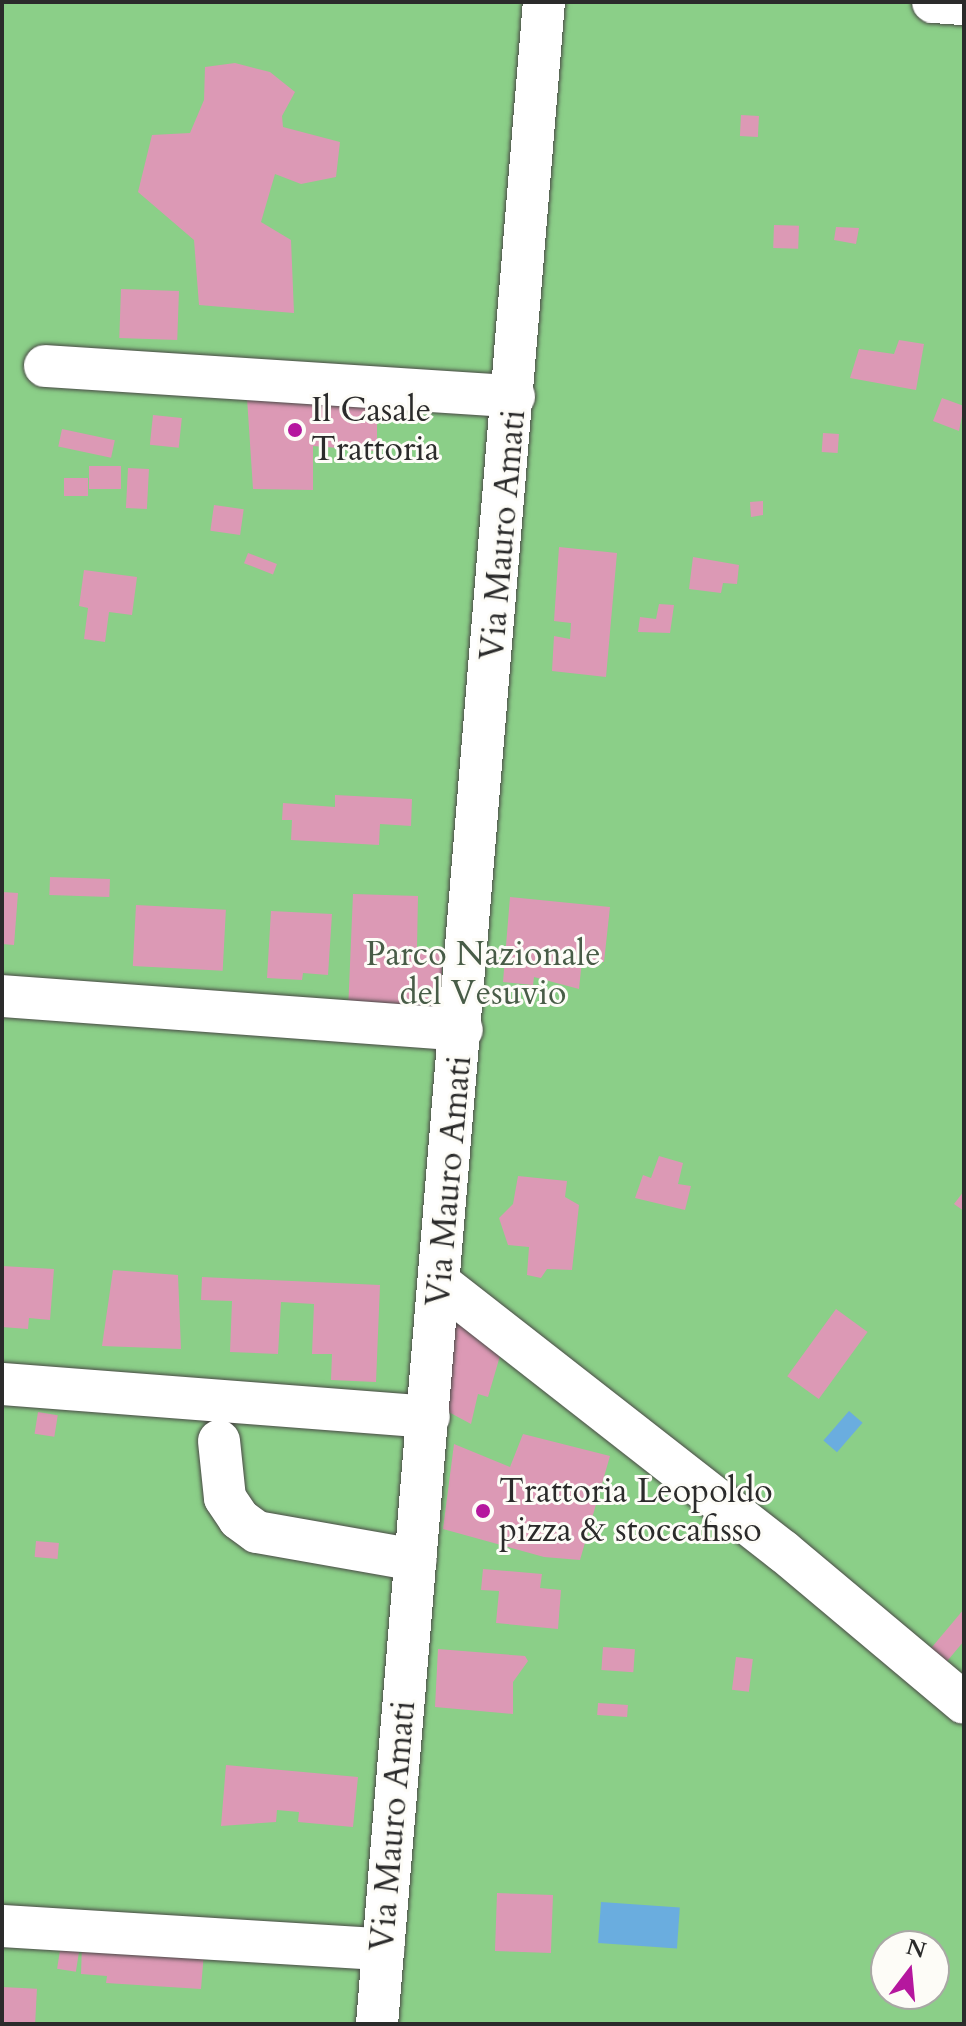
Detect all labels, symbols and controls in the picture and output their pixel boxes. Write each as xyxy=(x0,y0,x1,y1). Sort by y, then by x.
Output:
place label: Il Casale Trattoria xyxy=(311,390,440,470)
street label: Via Mauro Amati xyxy=(472,408,534,662)
marker: Il Casale Trattoria xyxy=(286,421,304,439)
park label: Parco Nazionale del Vesuvio xyxy=(365,934,601,1014)
street label: Via Mauro Amati xyxy=(418,1054,480,1308)
place label: Trattoria Leopoldo pizza & stoccafisso xyxy=(499,1471,773,1550)
marker: Trattoria Leopoldo pizza & stoccafisso xyxy=(474,1502,492,1520)
street label: Via Mauro Amati xyxy=(362,1699,424,1953)
north arrow xyxy=(870,1930,950,2010)
text: N xyxy=(903,1932,929,1966)

